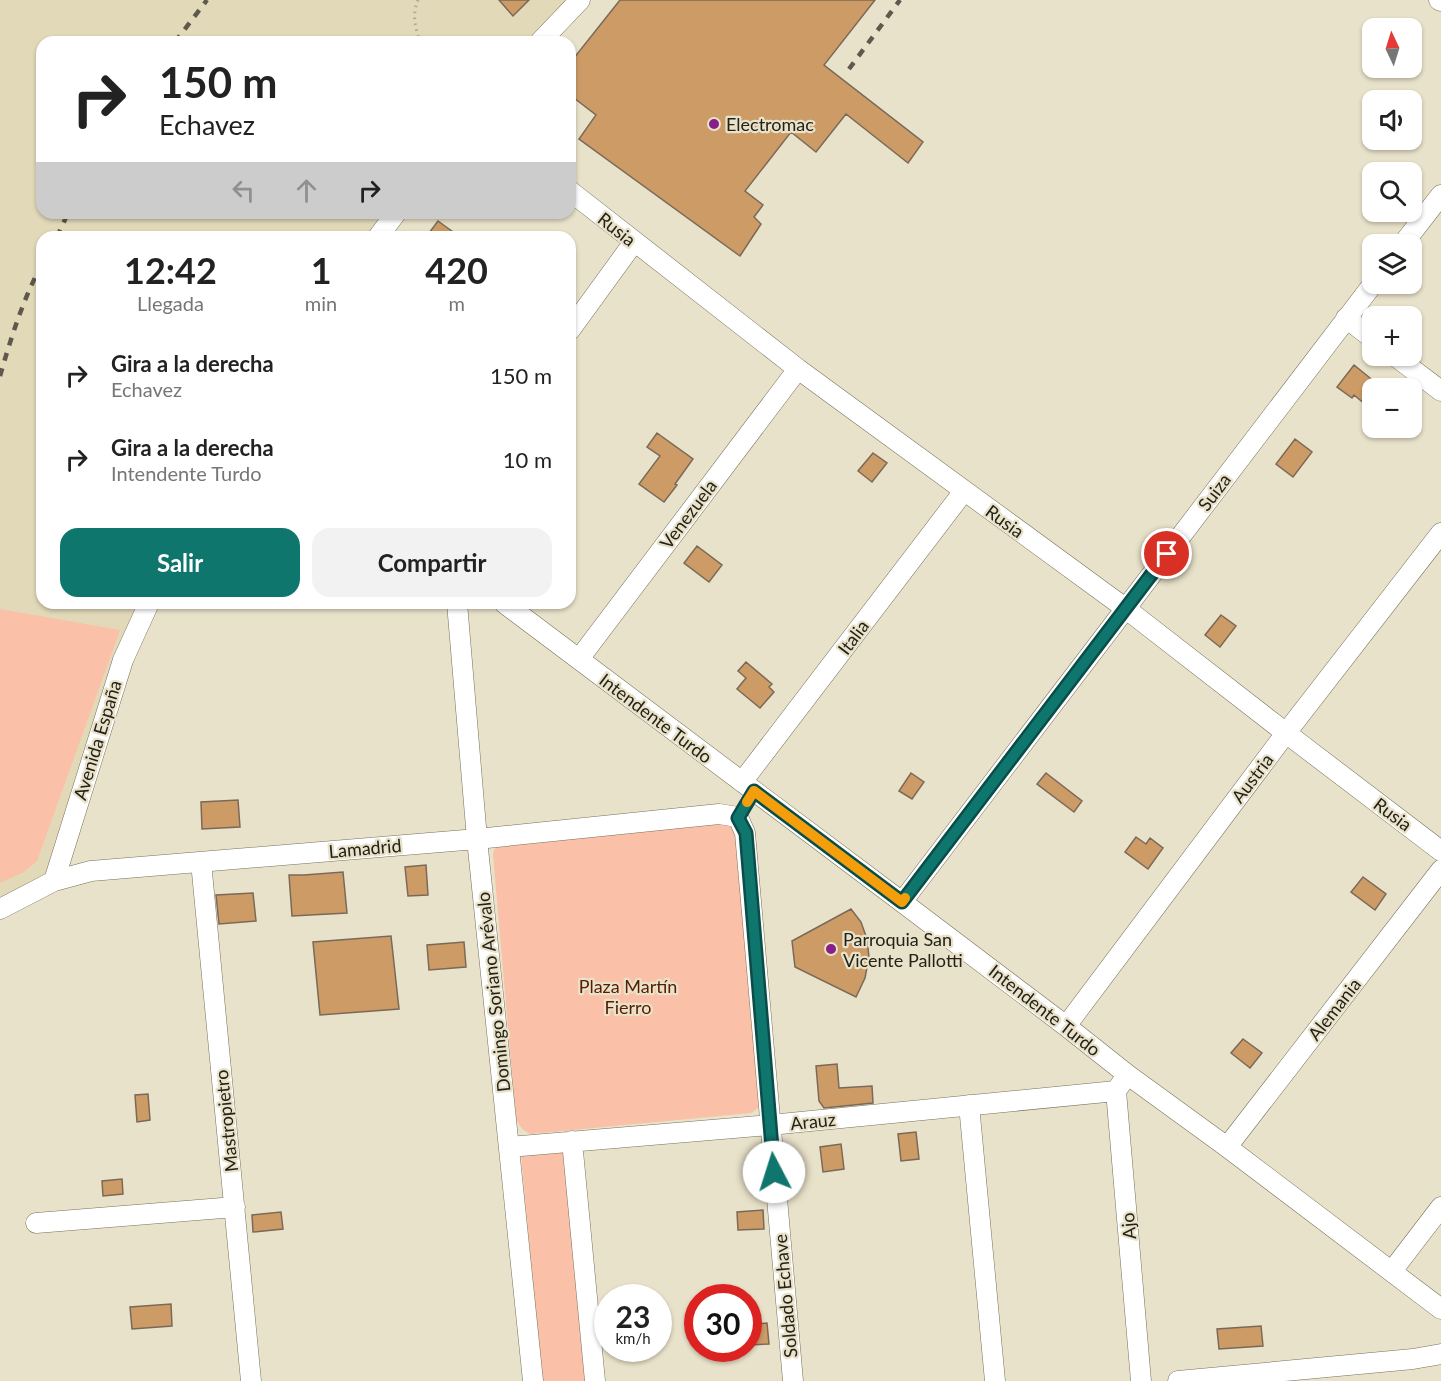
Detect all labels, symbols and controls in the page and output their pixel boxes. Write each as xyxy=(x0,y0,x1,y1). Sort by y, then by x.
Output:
north arrow xyxy=(1362,18,1422,78)
map controls xyxy=(1362,18,1422,438)
text: 150 m xyxy=(159,57,277,107)
icon: right xyxy=(60,60,138,138)
button: sound xyxy=(1362,90,1422,150)
text: Echavez xyxy=(159,108,255,141)
place label: Electromac xyxy=(726,113,814,135)
marker: Electromac xyxy=(707,117,721,131)
button: search xyxy=(1362,162,1422,222)
icon: left xyxy=(227,174,260,207)
icon: ahead xyxy=(290,174,323,207)
icon: right xyxy=(353,174,386,207)
street label: Rusia xyxy=(594,207,640,251)
button: layers xyxy=(1362,234,1422,294)
text: 12:42 xyxy=(124,248,217,292)
text: 1 xyxy=(311,248,332,292)
text: 420 xyxy=(425,248,488,292)
text: Llegada xyxy=(137,291,204,315)
text: min xyxy=(305,291,337,315)
text: m xyxy=(448,291,465,315)
button: + xyxy=(1362,306,1422,366)
text: Gira a la derecha xyxy=(111,350,274,377)
icon: right xyxy=(60,359,93,392)
text: 150 m xyxy=(490,362,552,389)
text: Echavez xyxy=(111,377,182,401)
button: − xyxy=(1362,378,1422,438)
text: Gira a la derecha xyxy=(111,434,274,461)
icon: right xyxy=(60,443,93,476)
text: 10 m xyxy=(503,446,552,473)
text: Intendente Turdo xyxy=(111,461,262,485)
street label: Suiza xyxy=(1193,469,1235,515)
street label: Venezuela xyxy=(655,475,721,553)
street label: Rusia xyxy=(982,500,1028,542)
button: Salir xyxy=(60,528,300,597)
button: Compartir xyxy=(312,528,552,597)
pin xyxy=(1141,528,1192,579)
icon: arrive xyxy=(1150,537,1183,570)
street label: Italia xyxy=(833,615,873,659)
street label: Intendente Turdo xyxy=(595,668,717,768)
street label: Avenida España xyxy=(68,677,126,803)
street label: Austria xyxy=(1226,749,1278,807)
street label: Rusia xyxy=(1370,793,1416,835)
street label: Lamadrid xyxy=(328,834,402,862)
street label: Domingo Soriano Arévalo xyxy=(472,891,514,1093)
place label: Parroquia San Vicente Pallotti xyxy=(843,928,963,971)
marker: Parroquia San Vicente Pallotti xyxy=(824,942,838,956)
street label: Intendente Turdo xyxy=(985,960,1105,1060)
street label: Alemania xyxy=(1303,973,1365,1045)
park label: Plaza Martín Fierro xyxy=(579,975,677,1018)
street label: Mastropietro xyxy=(210,1069,242,1173)
street label: Arauz xyxy=(789,1108,837,1134)
position arrow xyxy=(742,1140,806,1204)
street label: Ajo xyxy=(1116,1212,1140,1240)
street label: Soldado Echave xyxy=(769,1233,801,1359)
speed limit sign: 30 xyxy=(684,1284,762,1362)
text: 23 xyxy=(616,1298,650,1334)
text: km/h xyxy=(615,1329,651,1347)

